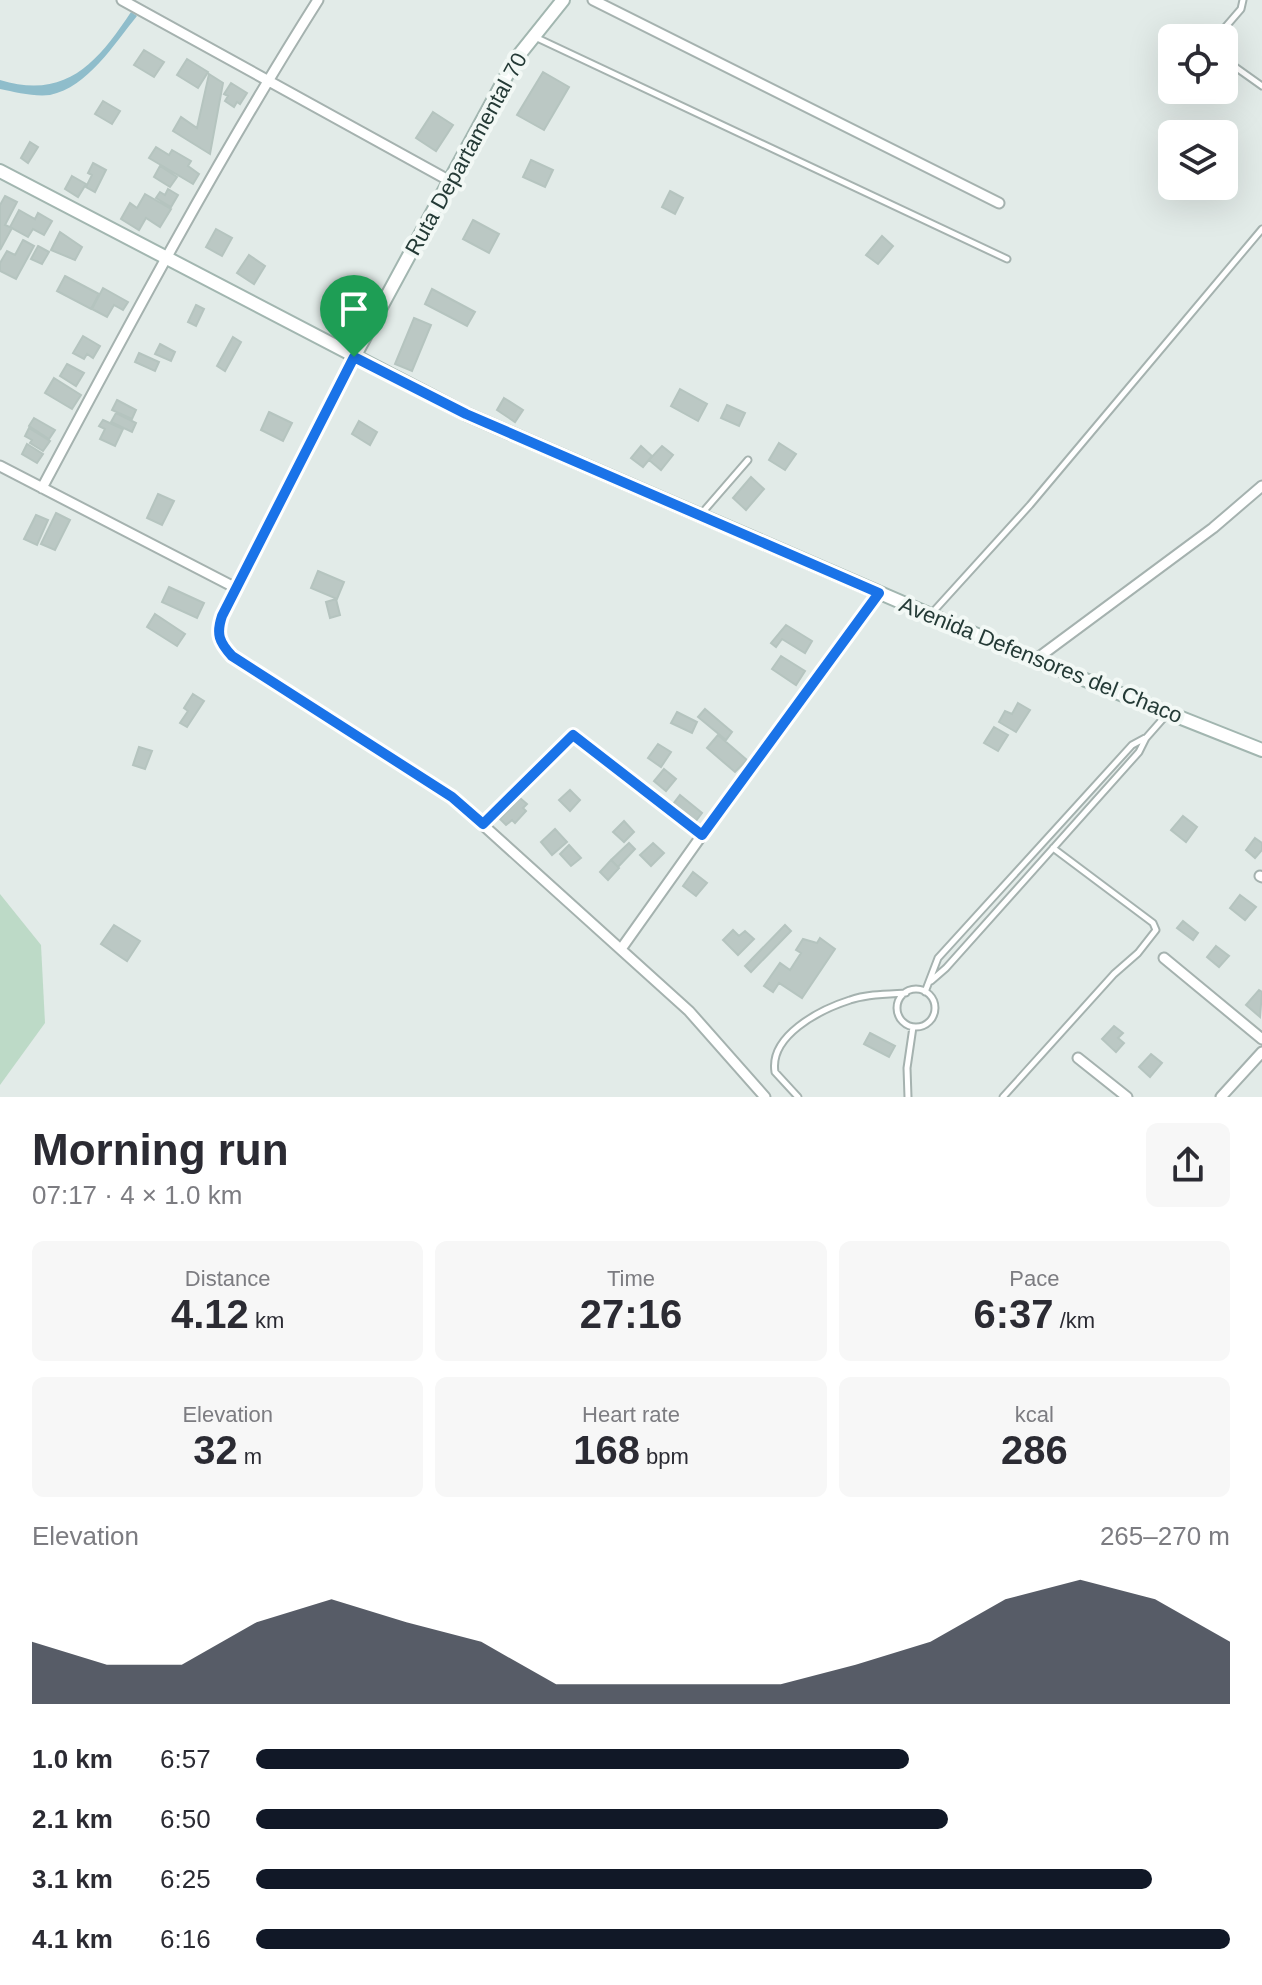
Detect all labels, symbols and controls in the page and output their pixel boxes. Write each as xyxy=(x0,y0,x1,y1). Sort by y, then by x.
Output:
map controls xyxy=(1158,24,1238,200)
button: locate xyxy=(1158,24,1238,104)
street label: Ruta Departamental 70 xyxy=(400,48,532,260)
button: layers xyxy=(1158,120,1238,200)
pin xyxy=(320,275,388,357)
icon: arrive xyxy=(332,287,376,331)
street label: Avenida Defensores del Chaco xyxy=(896,592,1186,728)
button: share xyxy=(1146,1123,1230,1207)
text: Morning run xyxy=(32,1125,289,1174)
text: 07:17 · 4 × 1.0 km xyxy=(32,1180,242,1210)
text: Distance xyxy=(185,1266,270,1291)
text: Time xyxy=(607,1266,655,1291)
text: Pace xyxy=(1009,1266,1059,1291)
text: 4.12 xyxy=(171,1292,249,1336)
text: 27:16 xyxy=(580,1292,682,1336)
text: 6:37 xyxy=(974,1292,1054,1336)
text: km xyxy=(249,1308,284,1333)
text: /km xyxy=(1054,1308,1095,1333)
text: Elevation xyxy=(182,1402,273,1427)
text: Heart rate xyxy=(582,1402,680,1427)
text: kcal xyxy=(1015,1402,1054,1427)
text: 32 xyxy=(193,1428,238,1472)
text: 168 xyxy=(573,1428,640,1472)
text: 286 xyxy=(1001,1428,1068,1472)
text: m xyxy=(238,1444,262,1469)
text: bpm xyxy=(640,1444,689,1469)
text: Elevation xyxy=(32,1521,139,1551)
text: 265–270 m xyxy=(1100,1521,1230,1551)
text: 1.0 km xyxy=(32,1744,113,1774)
text: 6:57 xyxy=(160,1744,211,1774)
text: 2.1 km xyxy=(32,1804,113,1834)
text: 6:50 xyxy=(160,1804,211,1834)
text: 3.1 km xyxy=(32,1864,113,1894)
text: 6:25 xyxy=(160,1864,211,1894)
text: 4.1 km xyxy=(32,1924,113,1954)
text: 6:16 xyxy=(160,1924,211,1954)

